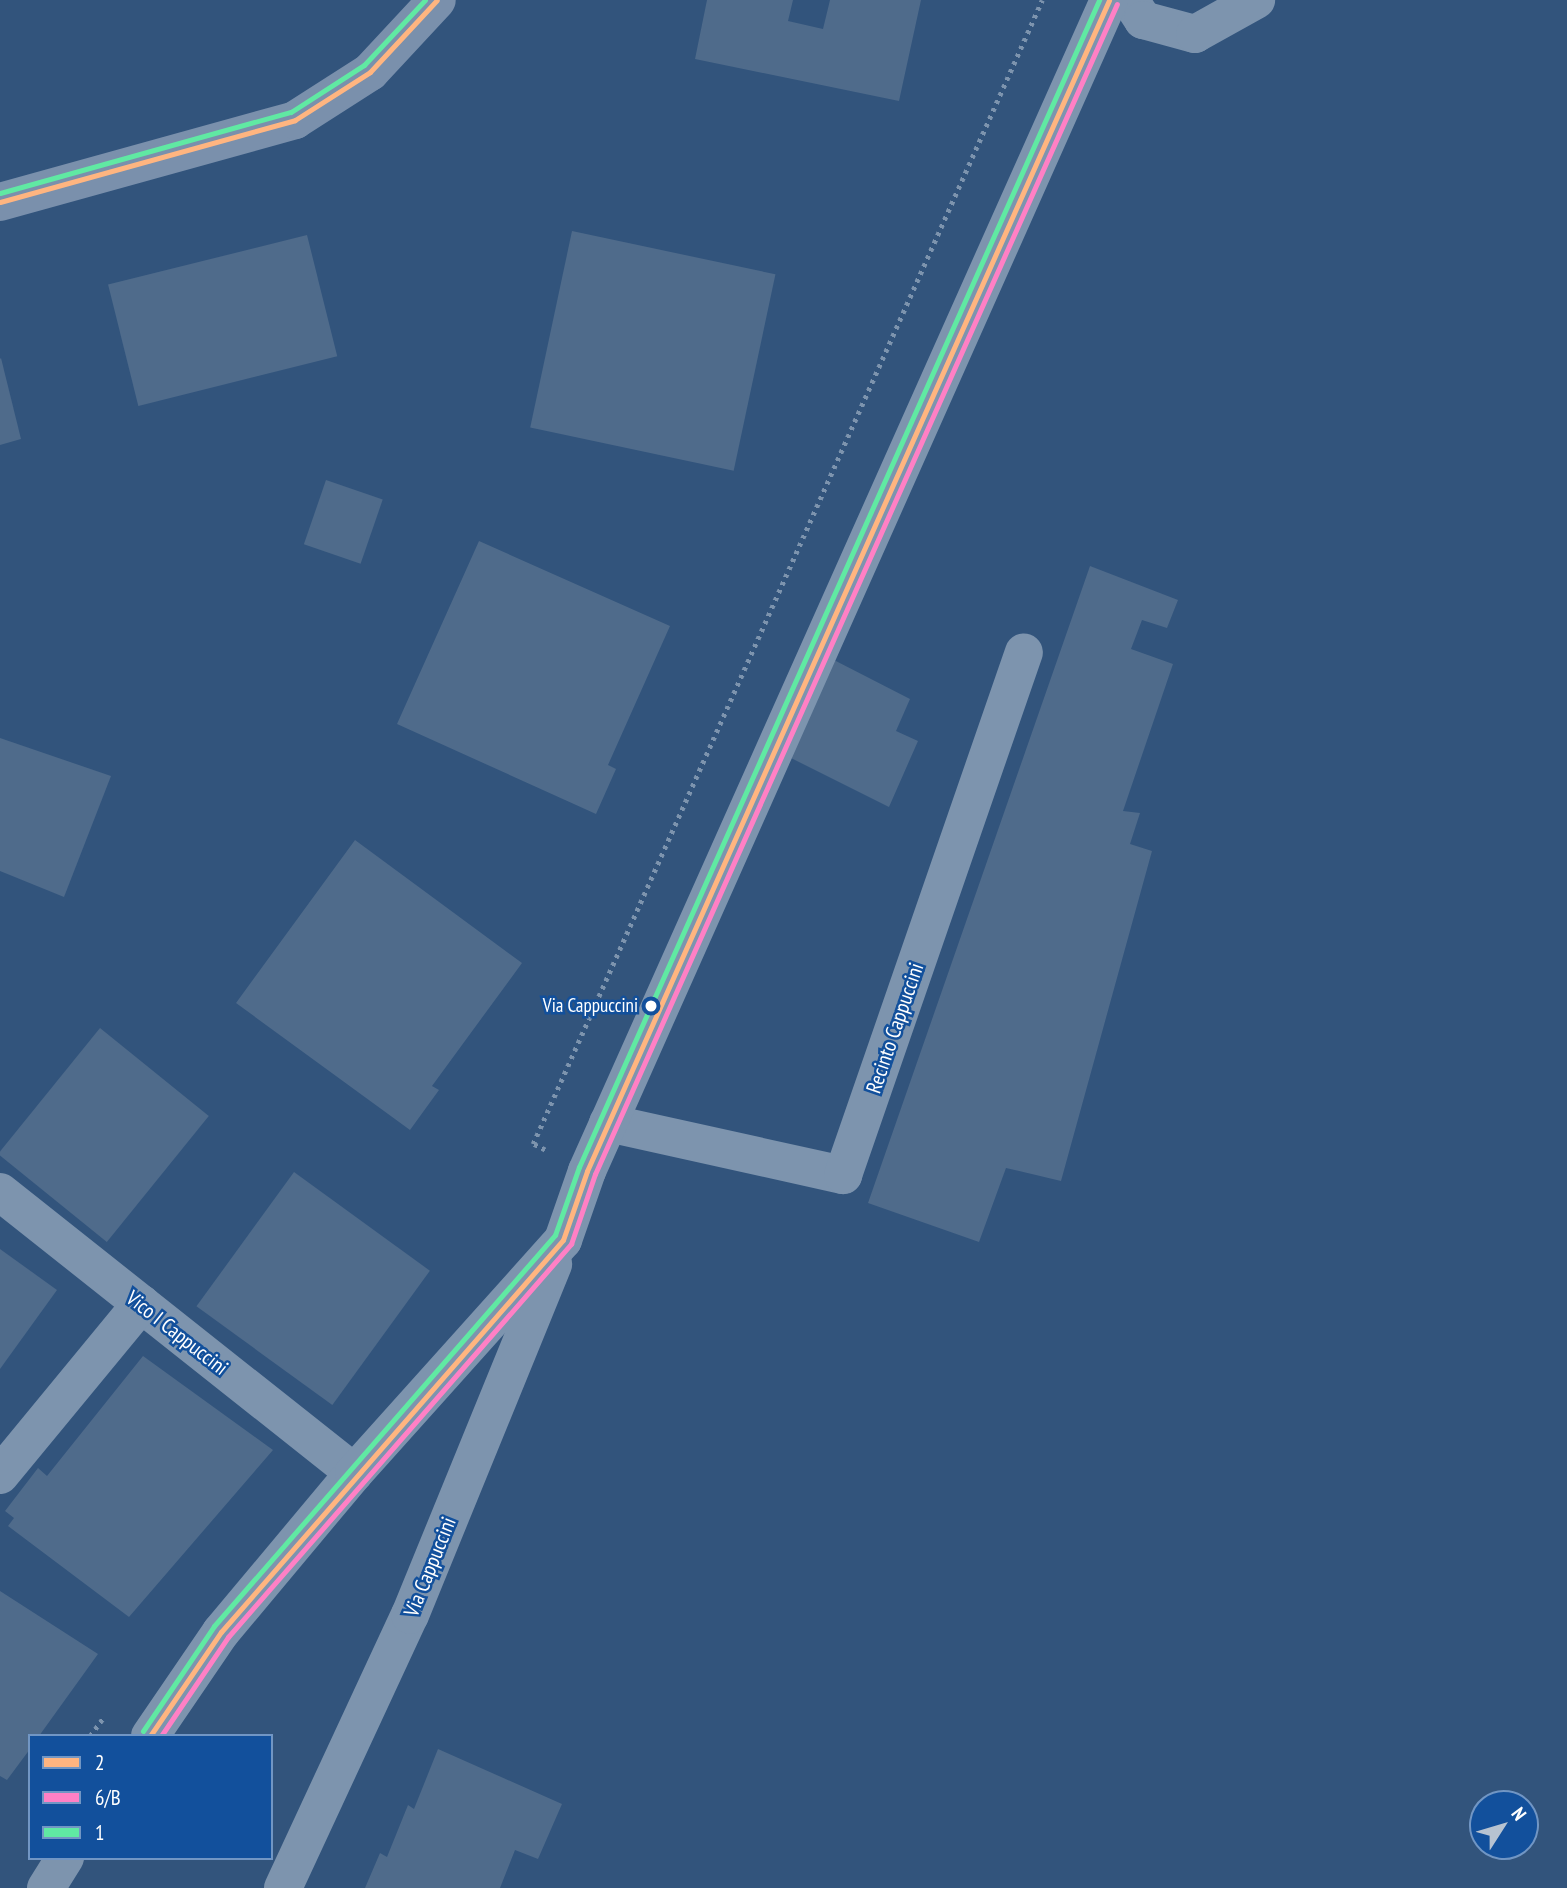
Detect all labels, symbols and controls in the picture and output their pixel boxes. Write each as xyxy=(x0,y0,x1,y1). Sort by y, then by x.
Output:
street label: Recinto Cappuccini xyxy=(861,960,929,1096)
place label: Via Cappuccini xyxy=(543,995,638,1017)
marker: Via Cappuccini xyxy=(644,999,658,1013)
street label: Vico I Cappuccini xyxy=(121,1285,233,1381)
street label: Via Cappuccini xyxy=(399,1514,461,1620)
legend xyxy=(28,1734,273,1860)
text: 2 xyxy=(95,1749,104,1776)
text: 6/B xyxy=(95,1784,121,1811)
north arrow xyxy=(1469,1790,1539,1860)
text: N xyxy=(1506,1802,1532,1825)
text: 1 xyxy=(95,1819,104,1846)

